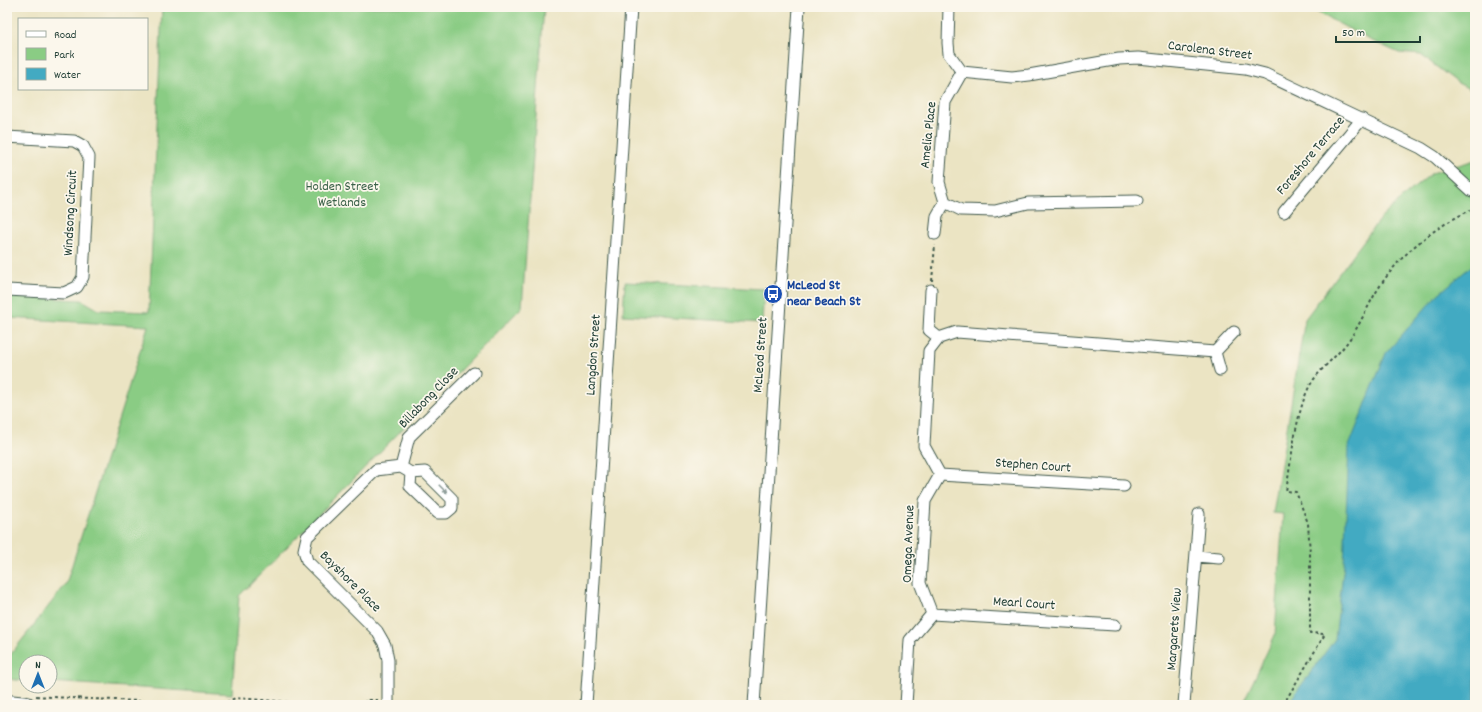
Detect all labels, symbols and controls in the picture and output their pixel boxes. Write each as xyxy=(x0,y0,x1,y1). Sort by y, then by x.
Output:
legend xyxy=(18,18,148,90)
scale bar xyxy=(1336,18,1420,44)
text: 50 m xyxy=(1342,25,1365,42)
text: Road xyxy=(54,27,76,44)
street label: Carolena Street xyxy=(1167,36,1253,66)
text: Park xyxy=(54,47,75,64)
text: Water xyxy=(54,67,81,84)
street label: Amelia Place xyxy=(916,101,942,169)
street label: Foreshore Terrace xyxy=(1272,112,1350,200)
street label: Windsong Circuit xyxy=(59,170,83,256)
park label: Holden Street Wetlands xyxy=(305,177,379,213)
place label: McLeod St near Beach St xyxy=(787,276,861,312)
bus stop icon: McLeod St near Beach St xyxy=(762,283,784,305)
street label: Langdon Street xyxy=(581,314,607,396)
street label: McLeod Street xyxy=(748,317,774,393)
street label: Billabong Close xyxy=(394,363,464,433)
street label: Stephen Court xyxy=(995,453,1071,479)
one-way arrow xyxy=(438,484,448,494)
street label: Omega Avenue xyxy=(898,505,920,583)
street label: Bayshore Place xyxy=(315,547,385,617)
street label: Margarets View xyxy=(1162,587,1188,671)
street label: Mearl Court xyxy=(992,592,1056,616)
north arrow xyxy=(18,654,58,694)
text: N xyxy=(35,658,41,674)

